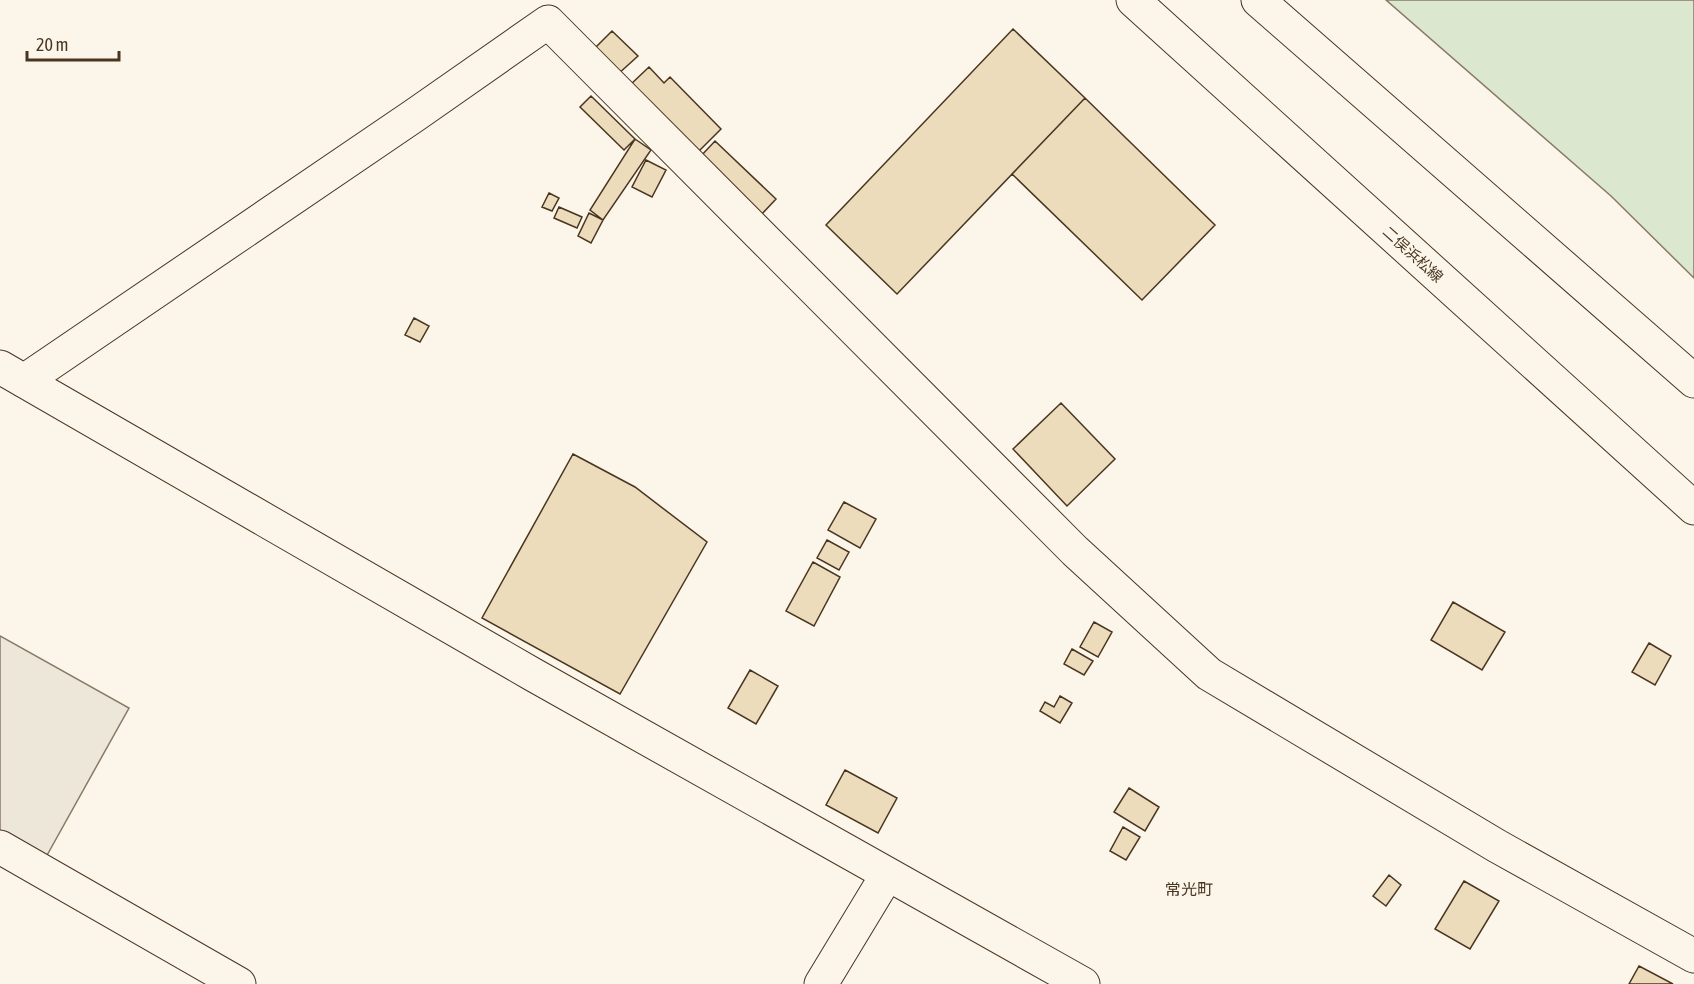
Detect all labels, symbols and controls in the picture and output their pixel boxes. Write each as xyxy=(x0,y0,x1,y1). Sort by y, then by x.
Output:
scale bar xyxy=(27,24,118,62)
text: 20 m xyxy=(36,34,68,55)
street label: 二俣浜松線 xyxy=(1379,223,1447,285)
district label: 常光町 xyxy=(1165,880,1213,898)

